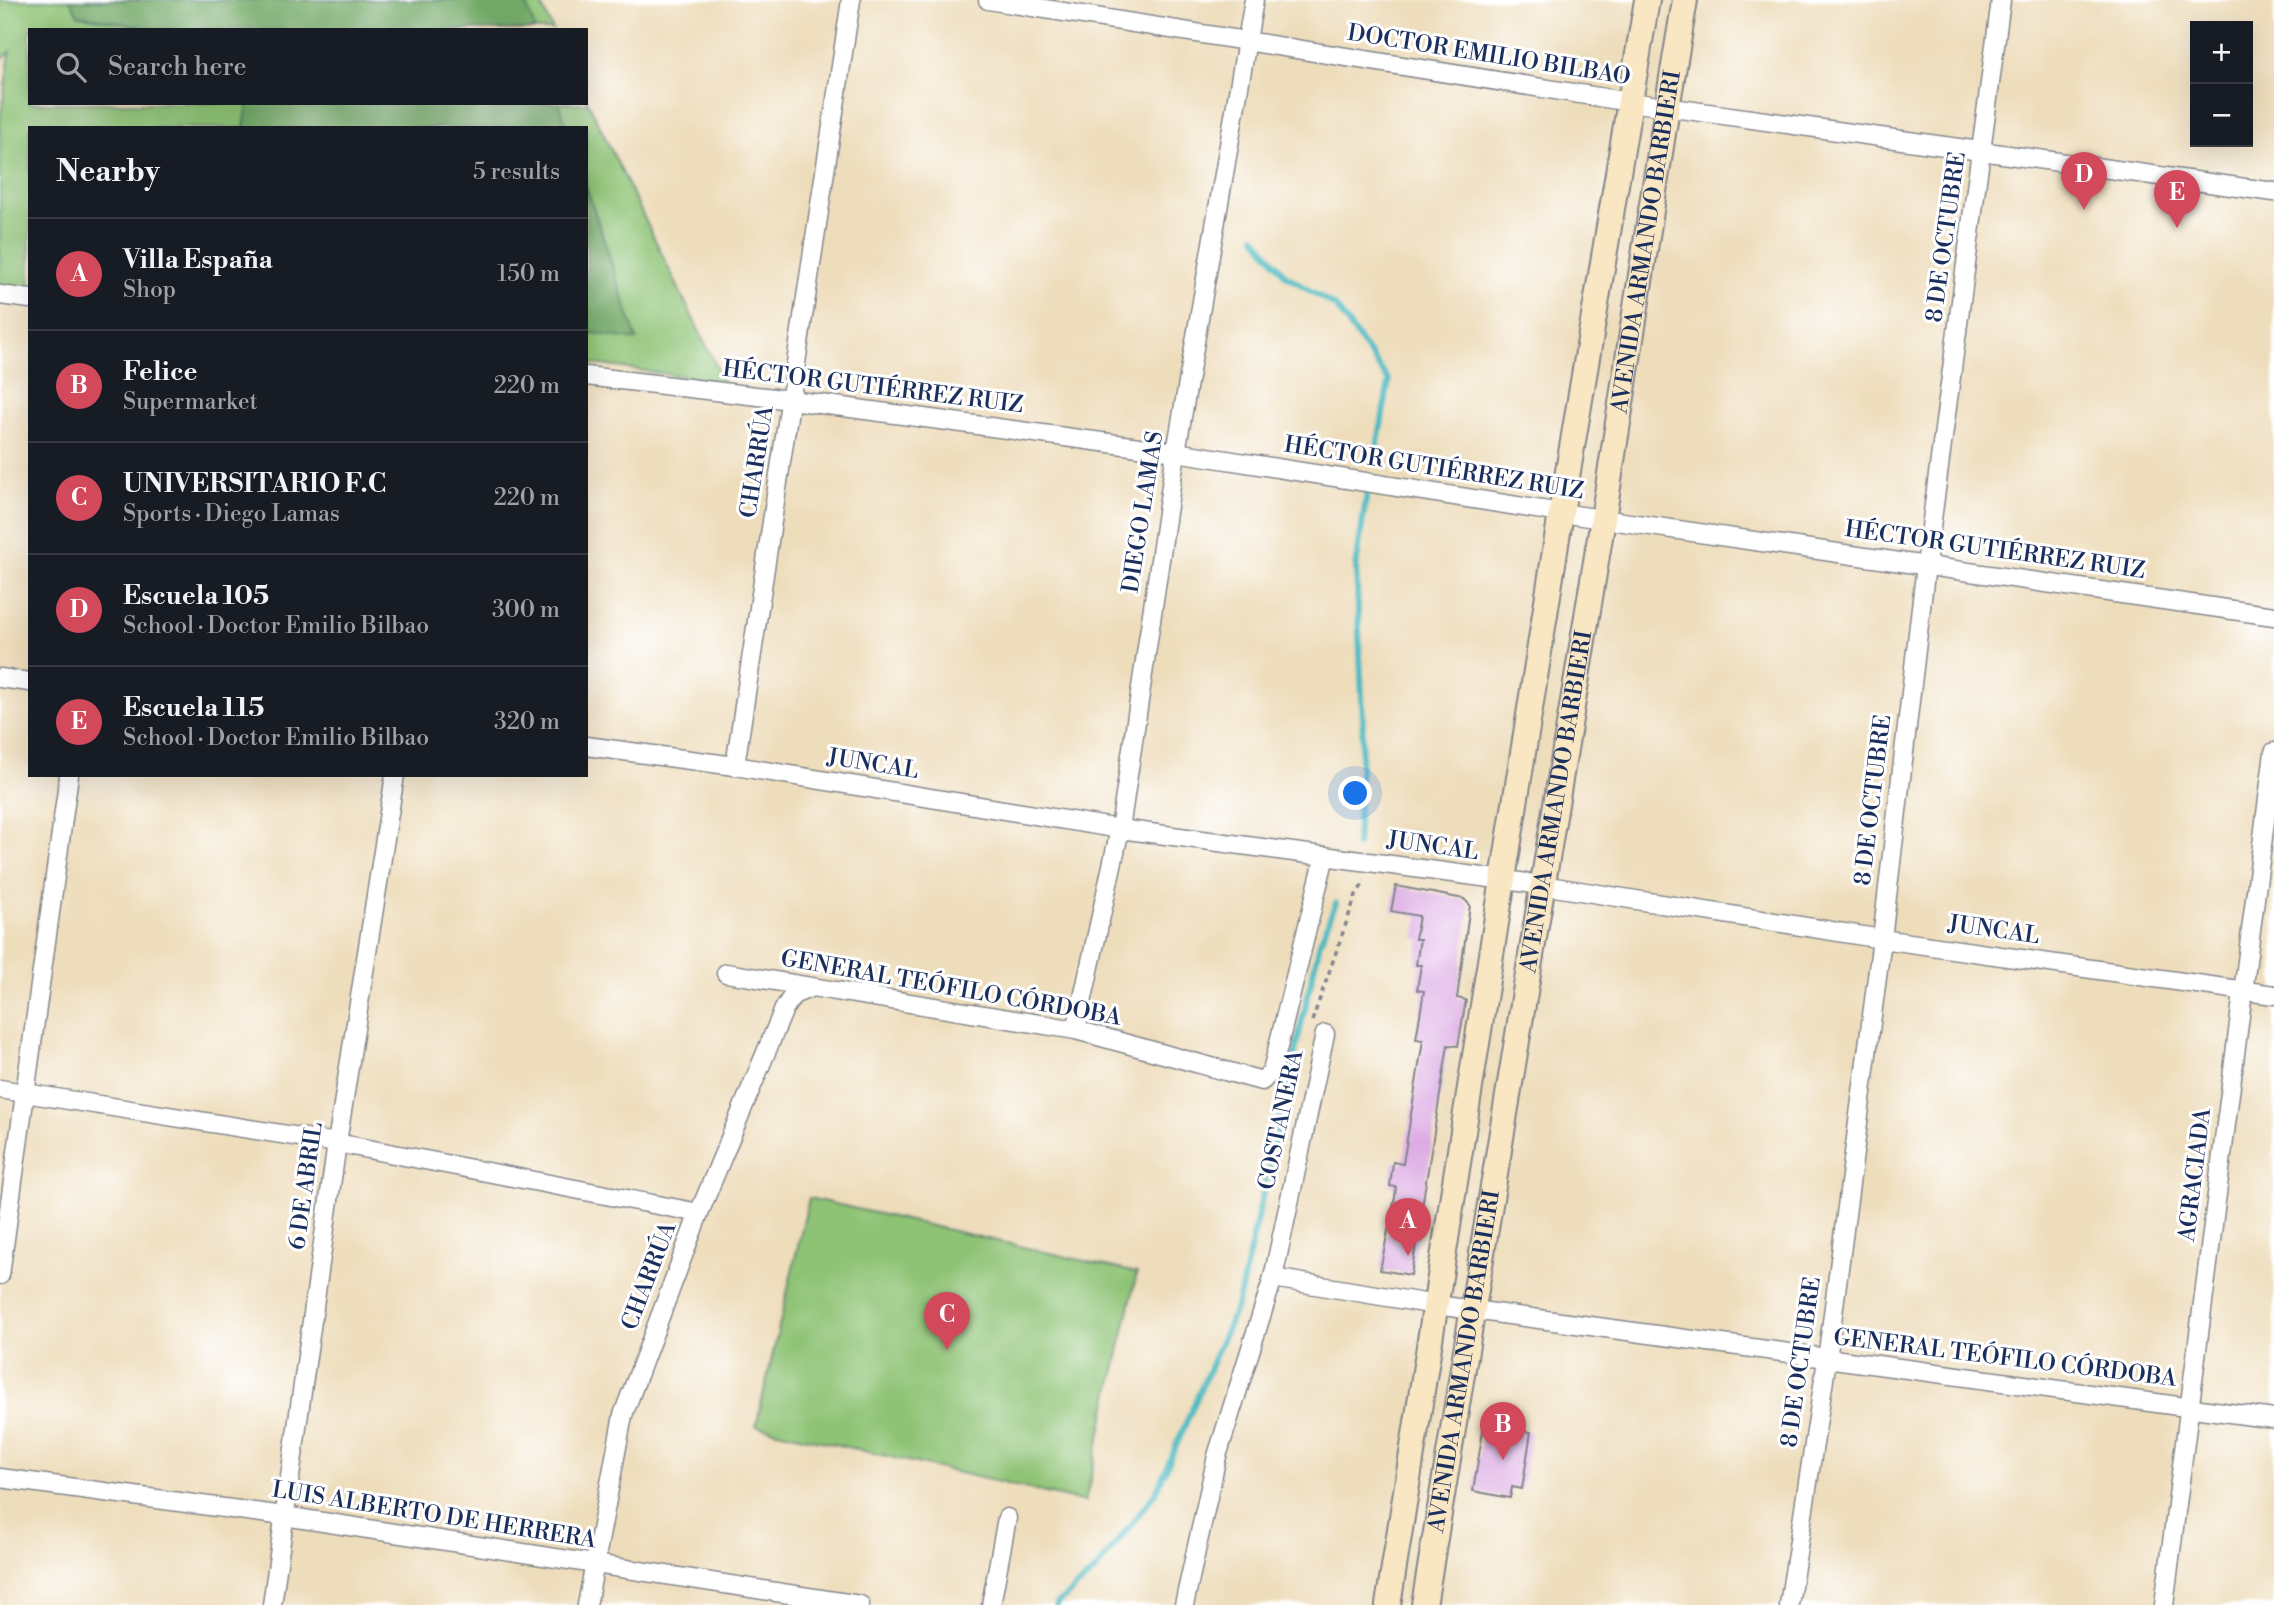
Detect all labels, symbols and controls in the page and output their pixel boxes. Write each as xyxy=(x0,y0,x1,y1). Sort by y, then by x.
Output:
street label: DOCTOR EMILIO BILBAO xyxy=(1345,19,1633,91)
map controls xyxy=(2190,21,2253,147)
button: + xyxy=(2190,21,2253,84)
search box xyxy=(28,28,588,105)
icon: search xyxy=(52,48,90,86)
text: Search here xyxy=(108,51,247,83)
street label: AVENIDA ARMANDO BARBIERI xyxy=(1605,68,1687,416)
button: − xyxy=(2190,84,2253,147)
street label: 8 DE OCTUBRE xyxy=(1920,150,1972,324)
pin: D xyxy=(2061,152,2107,210)
text: Nearby xyxy=(56,153,160,191)
text: 5 results xyxy=(473,158,560,186)
pin: E xyxy=(2154,170,2200,228)
text: Villa España xyxy=(123,244,273,276)
text: A xyxy=(71,260,87,288)
text: 150 m xyxy=(497,260,560,288)
text: Shop xyxy=(123,276,176,304)
street label: HÉCTOR GUTIÉRREZ RUIZ xyxy=(721,353,1025,419)
text: Felice xyxy=(123,356,197,388)
text: B xyxy=(70,372,88,400)
text: 220 m xyxy=(494,372,560,400)
text: Supermarket xyxy=(123,388,258,416)
street label: CHARRÚA xyxy=(731,402,780,520)
street label: DIEGO LAMAS xyxy=(1116,429,1170,595)
street label: HÉCTOR GUTIÉRREZ RUIZ xyxy=(1282,429,1586,506)
text: UNIVERSITARIO F.C xyxy=(123,468,386,500)
text: C xyxy=(71,484,87,512)
text: 220 m xyxy=(494,484,560,512)
text: Sports · Diego Lamas xyxy=(123,500,340,528)
street label: HÉCTOR GUTIÉRREZ RUIZ xyxy=(1843,513,2147,585)
text: Escuela 105 xyxy=(123,580,269,612)
text: D xyxy=(70,596,88,624)
text: 300 m xyxy=(492,596,560,624)
text: School · Doctor Emilio Bilbao xyxy=(123,612,429,640)
street label: AVENIDA ARMANDO BARBIERI xyxy=(1514,628,1598,976)
text: Escuela 115 xyxy=(123,692,264,724)
text: E xyxy=(71,708,87,736)
text: 320 m xyxy=(494,708,560,736)
street label: 8 DE OCTUBRE xyxy=(1849,713,1897,887)
text: School · Doctor Emilio Bilbao xyxy=(123,724,429,752)
street label: JUNCAL xyxy=(825,743,920,785)
your location xyxy=(1338,776,1372,810)
street label: JUNCAL xyxy=(1385,826,1480,866)
street label: JUNCAL xyxy=(1946,910,2041,950)
street label: GENERAL TEÓFILO CÓRDOBA xyxy=(778,941,1125,1032)
street label: COSTANERA xyxy=(1253,1046,1310,1193)
street label: AGRACIADA xyxy=(2173,1105,2217,1244)
street label: 6 DE ABRIL xyxy=(283,1120,329,1252)
street label: AVENIDA ARMANDO BARBIERI xyxy=(1423,1189,1505,1535)
pin: A xyxy=(1385,1198,1431,1256)
street label: CHARRÚA xyxy=(613,1216,683,1334)
street label: 8 DE OCTUBRE xyxy=(1775,1275,1827,1449)
pin: C xyxy=(924,1292,970,1350)
street label: GENERAL TEÓFILO CÓRDOBA xyxy=(1832,1320,2180,1393)
pin: B xyxy=(1480,1402,1526,1460)
street label: LUIS ALBERTO DE HERRERA xyxy=(270,1476,599,1555)

